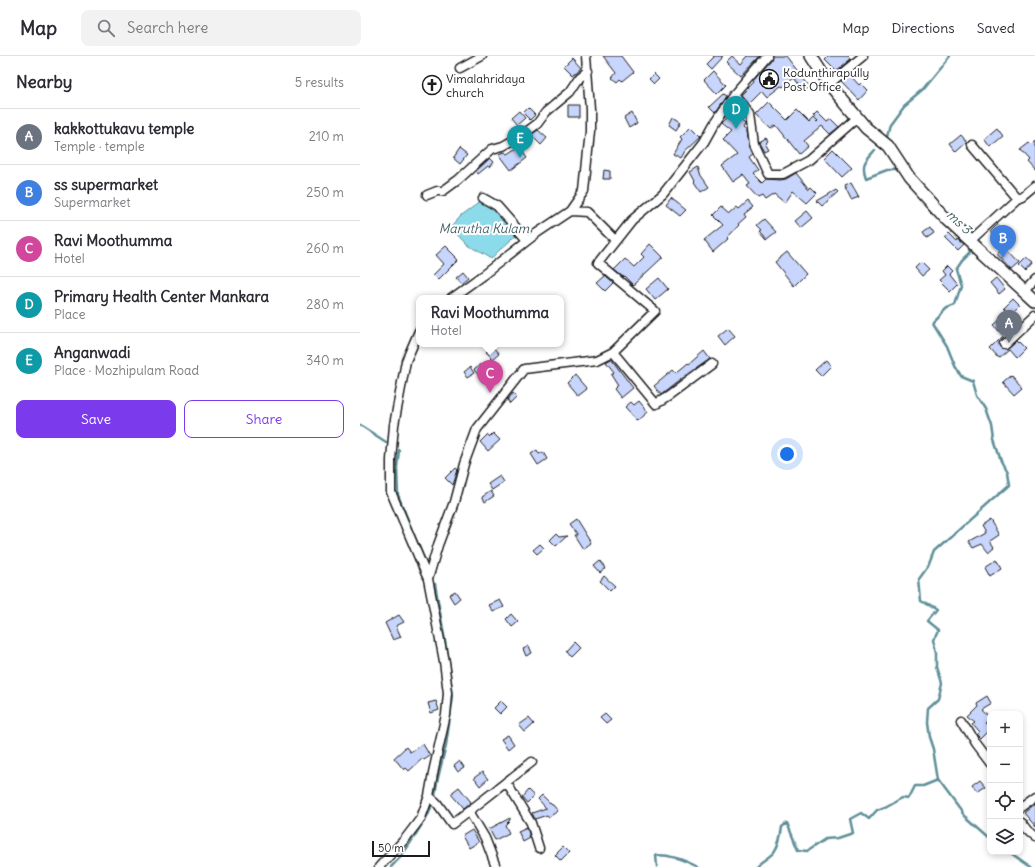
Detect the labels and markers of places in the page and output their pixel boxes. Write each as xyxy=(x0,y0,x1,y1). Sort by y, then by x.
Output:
place label: Kodunthirapully Post Office xyxy=(783,65,869,94)
public building icon: Kodunthirapully Post Office xyxy=(758,68,780,90)
place label: Vimalahridaya church xyxy=(446,71,525,100)
church icon: Vimalahridaya church xyxy=(421,74,443,96)
pin: D xyxy=(723,96,749,129)
pin: E xyxy=(507,125,533,158)
pin: B xyxy=(990,225,1016,258)
pin: A xyxy=(996,310,1022,343)
pin: C xyxy=(477,360,503,393)

